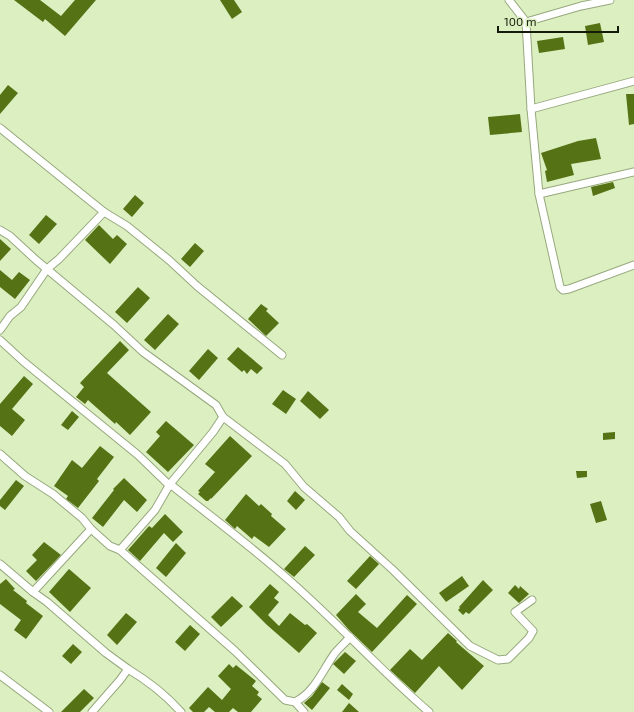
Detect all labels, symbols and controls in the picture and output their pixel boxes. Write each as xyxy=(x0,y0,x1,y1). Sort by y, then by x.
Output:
scale bar xyxy=(498,8,618,34)
text: 100 m xyxy=(504,14,536,28)

